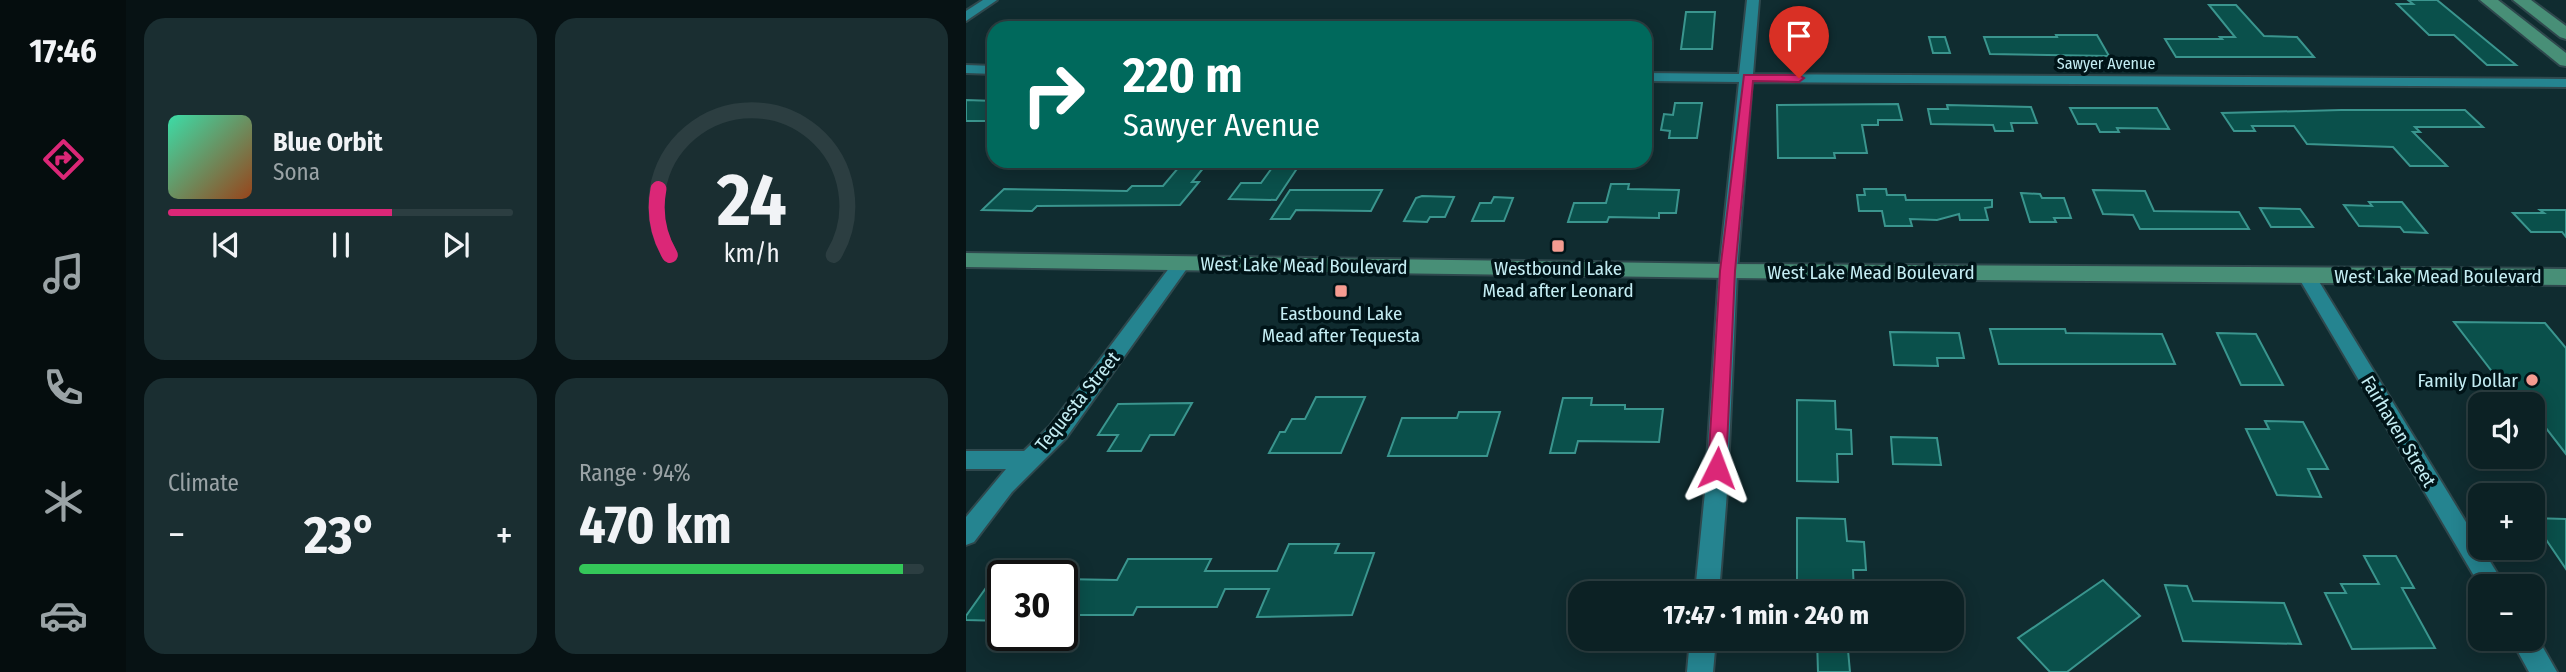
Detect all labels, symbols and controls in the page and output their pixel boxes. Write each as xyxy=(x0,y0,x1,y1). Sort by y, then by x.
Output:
pin xyxy=(1769,6,1829,78)
icon: arrive xyxy=(1780,17,1818,55)
text: 17:46 xyxy=(29,32,97,70)
text: 220 m xyxy=(1123,46,1243,105)
icon: right xyxy=(1008,49,1099,140)
street label: Sawyer Avenue xyxy=(2057,54,2155,73)
text: Sawyer Avenue xyxy=(1123,106,1320,144)
text: Blue Orbit xyxy=(273,127,383,158)
icon: directions xyxy=(39,135,88,184)
text: Sona xyxy=(273,158,320,186)
text: 24 xyxy=(716,158,786,245)
icon: previous xyxy=(207,226,245,264)
icon: pause xyxy=(322,226,360,264)
icon: next xyxy=(437,226,475,264)
marker: Westbound Lake Mead after Leonard xyxy=(1550,238,1566,254)
text: km/h xyxy=(724,239,779,269)
icon: music xyxy=(39,249,88,298)
street label: West Lake Mead Boulevard xyxy=(1200,252,1408,279)
place label: Westbound Lake Mead after Leonard xyxy=(1482,257,1634,302)
street label: West Lake Mead Boulevard xyxy=(1767,261,1975,284)
street label: West Lake Mead Boulevard xyxy=(2334,265,2542,288)
marker: Eastbound Lake Mead after Tequesta xyxy=(1333,283,1349,299)
place label: Eastbound Lake Mead after Tequesta xyxy=(1262,302,1420,347)
street label: Tequesta Street xyxy=(1030,346,1125,456)
icon: phone xyxy=(39,363,88,412)
place label: Family Dollar xyxy=(2417,369,2518,392)
street label: Fairhaven Street xyxy=(2356,371,2441,492)
marker: Family Dollar xyxy=(2524,372,2540,388)
map controls xyxy=(2468,392,2545,651)
button: sound xyxy=(2468,392,2545,469)
position arrow xyxy=(1680,431,1754,505)
text: Range · 94% xyxy=(579,459,691,487)
text: Climate xyxy=(168,469,239,497)
icon: climate xyxy=(39,477,88,526)
button: + xyxy=(2468,483,2545,560)
text: 470 km xyxy=(579,494,732,557)
text: 23° xyxy=(304,504,377,567)
text: − xyxy=(168,512,185,558)
text: + xyxy=(496,512,513,558)
speed limit sign: 30 xyxy=(987,560,1078,651)
button: − xyxy=(2468,574,2545,651)
icon: car xyxy=(39,591,88,640)
text: 17:47 · 1 min · 240 m xyxy=(1663,600,1869,631)

